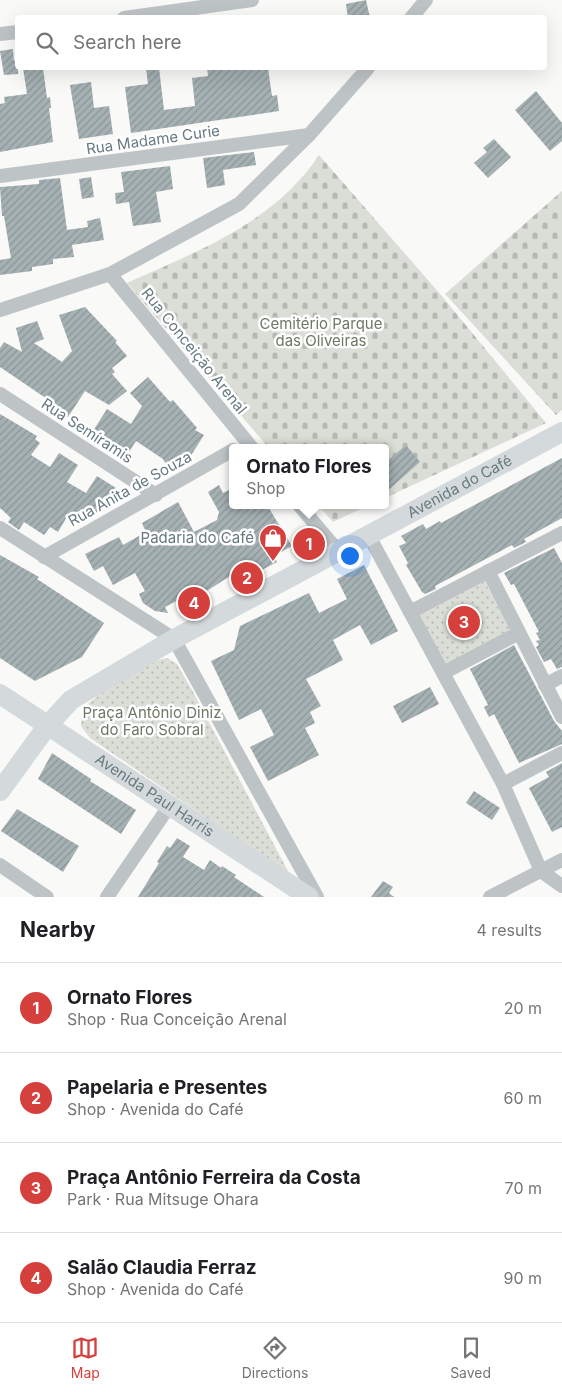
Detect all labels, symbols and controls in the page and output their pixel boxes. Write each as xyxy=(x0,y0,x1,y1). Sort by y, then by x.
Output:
search box xyxy=(15,15,547,70)
icon: search xyxy=(33,29,61,57)
text: Search here xyxy=(73,31,182,54)
street label: Rua Madame Curie xyxy=(85,121,221,158)
street label: Rua Conceição Arenal xyxy=(138,284,251,418)
park label: Cemitério Parque das Oliveiras xyxy=(260,314,382,350)
street label: Rua Semíramis xyxy=(38,394,137,467)
popup xyxy=(229,444,389,509)
street label: Rua Anita de Souza xyxy=(65,447,195,530)
street label: Avenida do Café xyxy=(404,450,515,522)
text: Ornato Flores xyxy=(246,455,372,478)
text: Shop xyxy=(246,478,285,498)
shop icon: Padaria do Café xyxy=(258,523,288,562)
pin: 1 xyxy=(293,525,325,563)
place label: Padaria do Café xyxy=(141,528,254,547)
your location xyxy=(337,543,363,569)
pin: 2 xyxy=(231,559,263,597)
pin: 4 xyxy=(178,584,210,622)
pin: 3 xyxy=(448,603,480,641)
park label: Praça Antônio Diniz do Faro Sobral xyxy=(83,703,221,739)
street label: Avenida Paul Harris xyxy=(92,749,218,841)
text: Nearby xyxy=(20,917,95,942)
text: 4 results xyxy=(477,920,542,940)
text: Ornato Flores xyxy=(67,986,193,1009)
text: 1 xyxy=(33,998,39,1018)
text: 20 m xyxy=(504,998,542,1018)
text: Shop · Rua Conceição Arenal xyxy=(67,1009,287,1029)
text: Papelaria e Presentes xyxy=(67,1076,267,1099)
text: 2 xyxy=(31,1088,41,1108)
text: 60 m xyxy=(503,1088,542,1108)
text: Shop · Avenida do Café xyxy=(67,1099,244,1119)
text: Praça Antônio Ferreira da Costa xyxy=(67,1166,361,1189)
text: 3 xyxy=(31,1178,41,1198)
text: 70 m xyxy=(505,1178,542,1198)
text: Park · Rua Mitsuge Ohara xyxy=(67,1189,259,1209)
text: Salão Claudia Ferraz xyxy=(67,1256,257,1279)
text: 4 xyxy=(31,1268,41,1288)
text: 90 m xyxy=(503,1268,542,1288)
text: Shop · Avenida do Café xyxy=(67,1279,244,1299)
tab: Map xyxy=(71,1334,100,1381)
tab: Directions xyxy=(242,1334,308,1381)
tab: Saved xyxy=(450,1334,491,1381)

